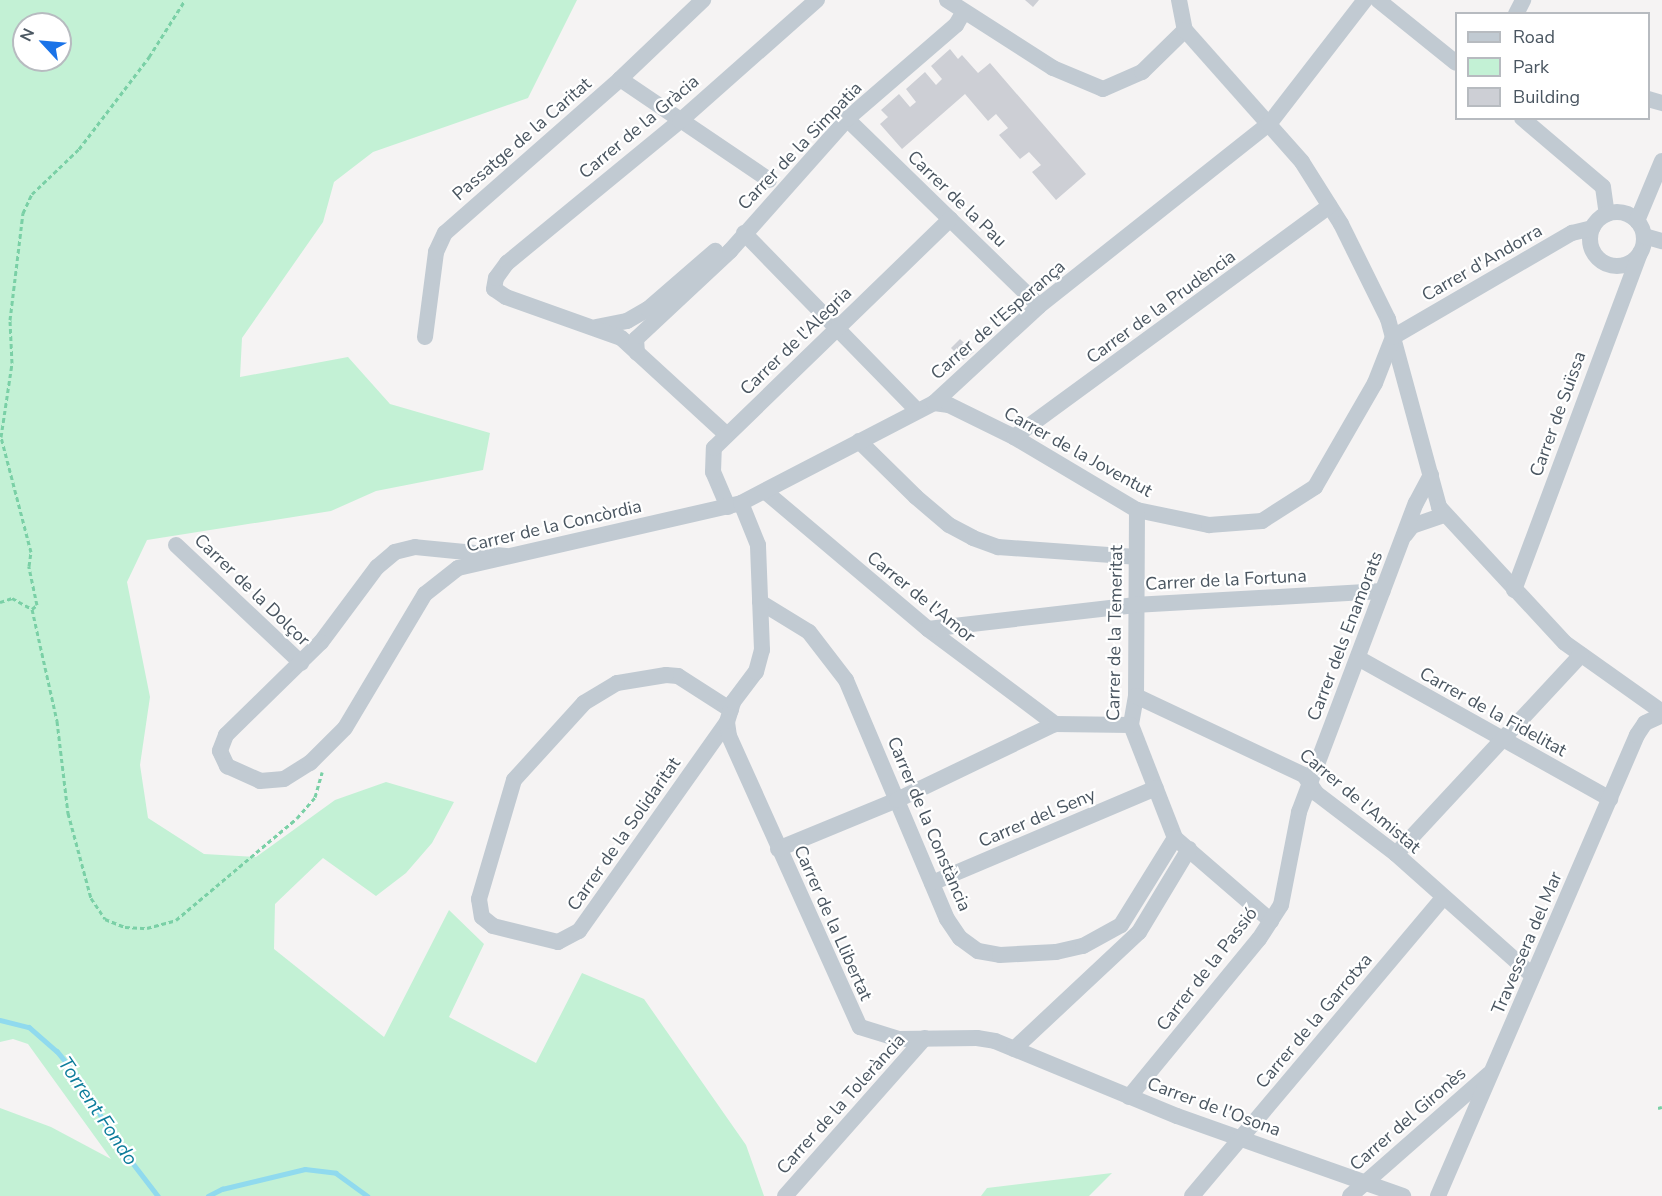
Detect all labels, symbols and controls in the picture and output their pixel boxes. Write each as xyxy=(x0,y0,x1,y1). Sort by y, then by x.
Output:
north arrow xyxy=(12,12,72,72)
legend xyxy=(1455,12,1650,120)
text: N xyxy=(15,25,40,45)
text: Road xyxy=(1513,25,1555,49)
text: Park xyxy=(1513,55,1549,79)
street label: Carrer de la Gràcia xyxy=(575,71,703,183)
street label: Passatge de la Caritat xyxy=(448,73,596,205)
street label: Carrer de la Simpatia xyxy=(733,77,867,215)
text: Building xyxy=(1513,85,1580,109)
street label: Carrer de la Pau xyxy=(903,146,1011,252)
street label: Carrer d'Andorra xyxy=(1418,220,1546,306)
street label: Carrer de la Prudència xyxy=(1082,246,1240,368)
street label: Carrer de l'Esperança xyxy=(926,256,1070,384)
street label: Carrer de l'Alegria xyxy=(736,282,856,400)
street label: Carrer de Suïssa xyxy=(1525,348,1591,480)
street label: Carrer de la Joventut xyxy=(1000,402,1156,502)
street label: Carrer de la Concòrdia xyxy=(464,495,644,557)
street label: Carrer de la Dolçor xyxy=(190,529,314,651)
street label: Carrer de la Temeritat xyxy=(1103,545,1127,721)
street label: Carrer de l'Amor xyxy=(862,547,980,647)
street label: Carrer dels Enamorats xyxy=(1303,548,1387,724)
street label: Carrer de la Fortuna xyxy=(1145,565,1307,595)
street label: Carrer de la Fidelitat xyxy=(1416,663,1570,761)
street label: Carrer de la Constància xyxy=(882,734,976,914)
street label: Carrer de l'Amistat xyxy=(1295,744,1425,858)
street label: Carrer de la Solidaritat xyxy=(563,753,685,915)
street label: Carrer del Seny xyxy=(975,784,1099,852)
street label: Carrer de la Llibertat xyxy=(789,842,877,1004)
street label: Travessera del Mar xyxy=(1487,868,1567,1018)
street label: Carrer de la Passió xyxy=(1152,903,1262,1035)
street label: Carrer de la Garrotxa xyxy=(1251,949,1377,1093)
street label: Carrer de la Tolerància xyxy=(772,1029,910,1179)
water label: Torrent Fondo xyxy=(53,1052,143,1170)
street label: Carrer del Gironès xyxy=(1346,1063,1470,1175)
street label: Carrer de l'Osona xyxy=(1144,1073,1284,1141)

